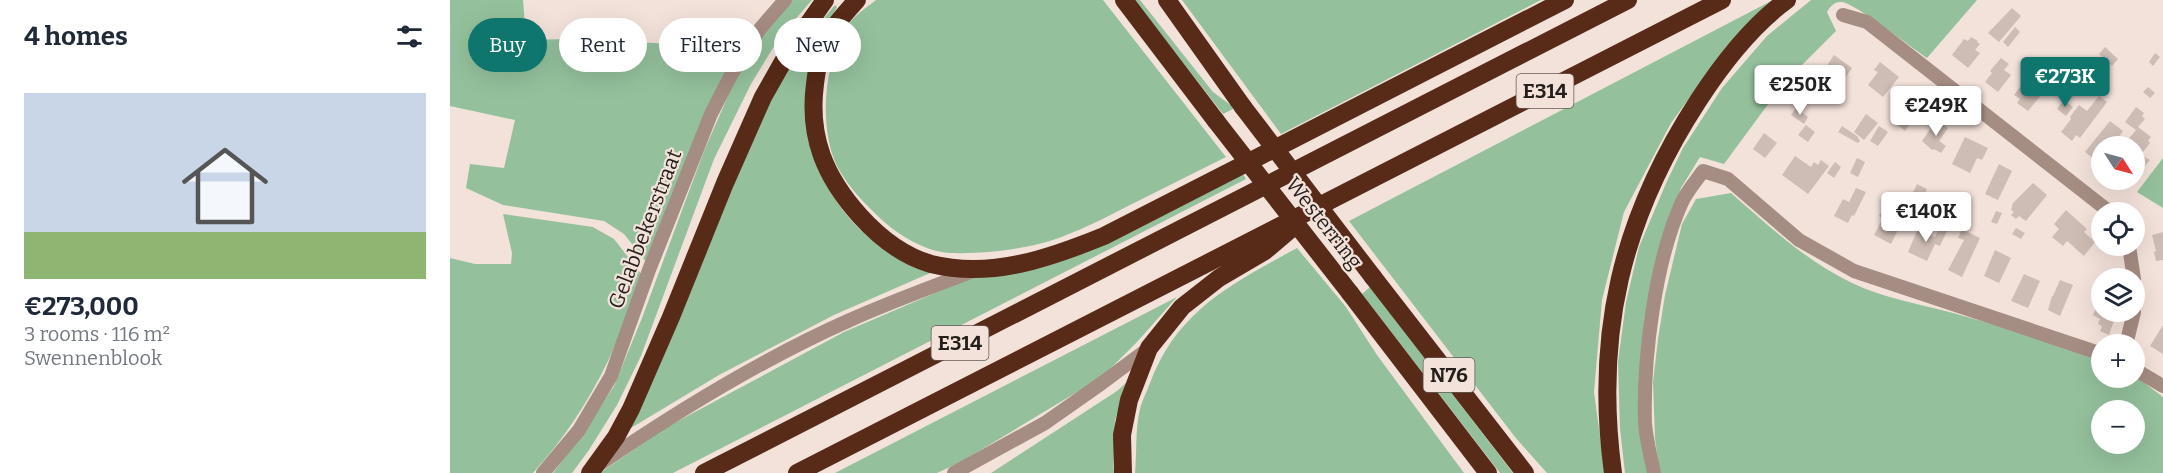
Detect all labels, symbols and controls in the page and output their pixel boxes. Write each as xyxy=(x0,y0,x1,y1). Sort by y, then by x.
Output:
chip: Buy xyxy=(468,18,547,72)
chip: Rent xyxy=(559,18,647,72)
chip: Filters xyxy=(659,18,762,72)
chip: New xyxy=(774,18,861,72)
icon: filters xyxy=(393,20,426,53)
text: 4 homes xyxy=(24,21,128,52)
pin: €273K xyxy=(2023,57,2107,108)
text: €273K xyxy=(2035,64,2095,88)
pin: €250K xyxy=(1758,65,1842,116)
text: €250K xyxy=(1768,72,1832,96)
road number: E314 xyxy=(1516,74,1574,108)
pin: €249K xyxy=(1894,86,1978,137)
text: €249K xyxy=(1904,93,1968,117)
icon: home xyxy=(171,132,279,240)
north arrow xyxy=(2091,136,2145,190)
map controls xyxy=(2091,136,2145,454)
street label: Gelabbekerstraat xyxy=(603,145,687,312)
street label: Westerring xyxy=(1280,172,1368,274)
pin: €140K xyxy=(1884,192,1968,243)
text: €140K xyxy=(1895,199,1957,223)
button: locate xyxy=(2091,202,2145,256)
button: layers xyxy=(2091,268,2145,322)
text: €273,000 xyxy=(24,291,139,322)
text: 3 rooms · 116 m² xyxy=(24,322,170,346)
road number: E314 xyxy=(932,326,988,360)
button: + xyxy=(2091,334,2145,388)
text: Swennenblook xyxy=(24,346,162,370)
road number: N76 xyxy=(1424,358,1474,392)
button: − xyxy=(2091,400,2145,454)

